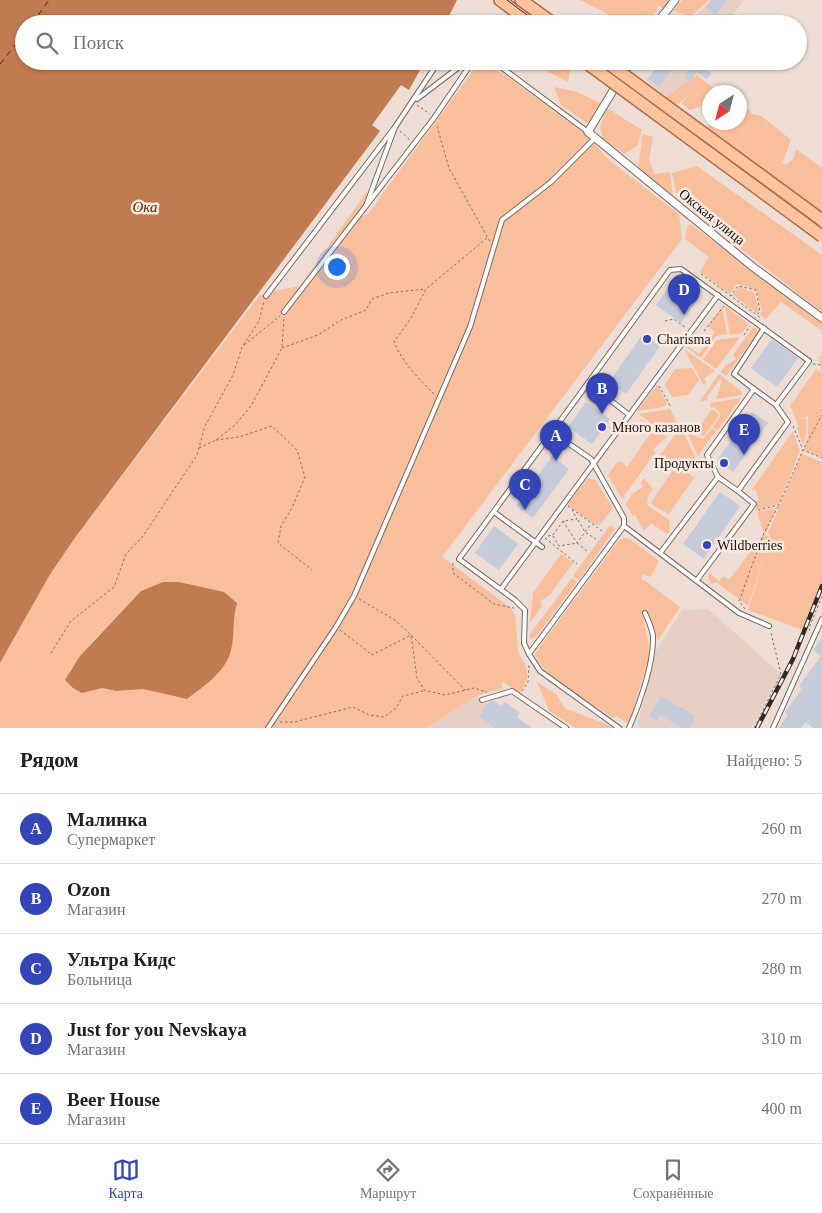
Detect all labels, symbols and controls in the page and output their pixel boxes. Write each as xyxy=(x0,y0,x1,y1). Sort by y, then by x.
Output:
search box xyxy=(15,15,807,70)
icon: search xyxy=(33,29,61,57)
text: Поиск xyxy=(73,32,124,53)
north arrow xyxy=(702,85,747,130)
street label: Окская улица xyxy=(676,186,748,249)
water label: Ока xyxy=(133,199,157,215)
your location xyxy=(324,254,350,280)
pin: D xyxy=(668,274,700,315)
place label: Charisma xyxy=(657,332,711,347)
marker: Charisma xyxy=(641,333,653,345)
pin: B xyxy=(586,373,618,414)
pin: E xyxy=(728,414,760,455)
pin: A xyxy=(540,420,572,461)
place label: Много казанов xyxy=(612,420,701,435)
marker: Много казанов xyxy=(596,421,608,433)
place label: Продукты xyxy=(654,456,715,471)
marker: Продукты xyxy=(718,457,730,469)
pin: C xyxy=(509,469,541,510)
place label: Wildberries xyxy=(717,538,783,553)
marker: Wildberries xyxy=(701,539,713,551)
text: Рядом xyxy=(20,748,79,772)
text: Найдено: 5 xyxy=(727,752,802,769)
text: Малинка xyxy=(67,809,147,830)
text: A xyxy=(30,820,42,837)
text: 260 m xyxy=(762,820,802,837)
text: Супермаркет xyxy=(67,831,155,848)
text: Ozon xyxy=(67,879,110,900)
text: B xyxy=(31,890,41,907)
text: 270 m xyxy=(762,890,802,907)
text: Магазин xyxy=(67,901,125,918)
text: Ультра Кидс xyxy=(67,949,176,970)
text: C xyxy=(30,960,42,977)
text: 280 m xyxy=(762,960,802,977)
text: Больница xyxy=(67,971,132,988)
text: Just for you Nevskaya xyxy=(67,1019,247,1040)
text: D xyxy=(30,1030,42,1047)
text: 310 m xyxy=(762,1030,802,1047)
text: Магазин xyxy=(67,1041,125,1058)
text: Beer House xyxy=(67,1089,160,1110)
text: E xyxy=(31,1100,41,1117)
text: 400 m xyxy=(762,1100,802,1117)
text: Магазин xyxy=(67,1111,125,1128)
tab: Карта xyxy=(108,1156,143,1202)
tab: Маршрут xyxy=(360,1156,416,1202)
tab: Сохранённые xyxy=(633,1156,714,1202)

